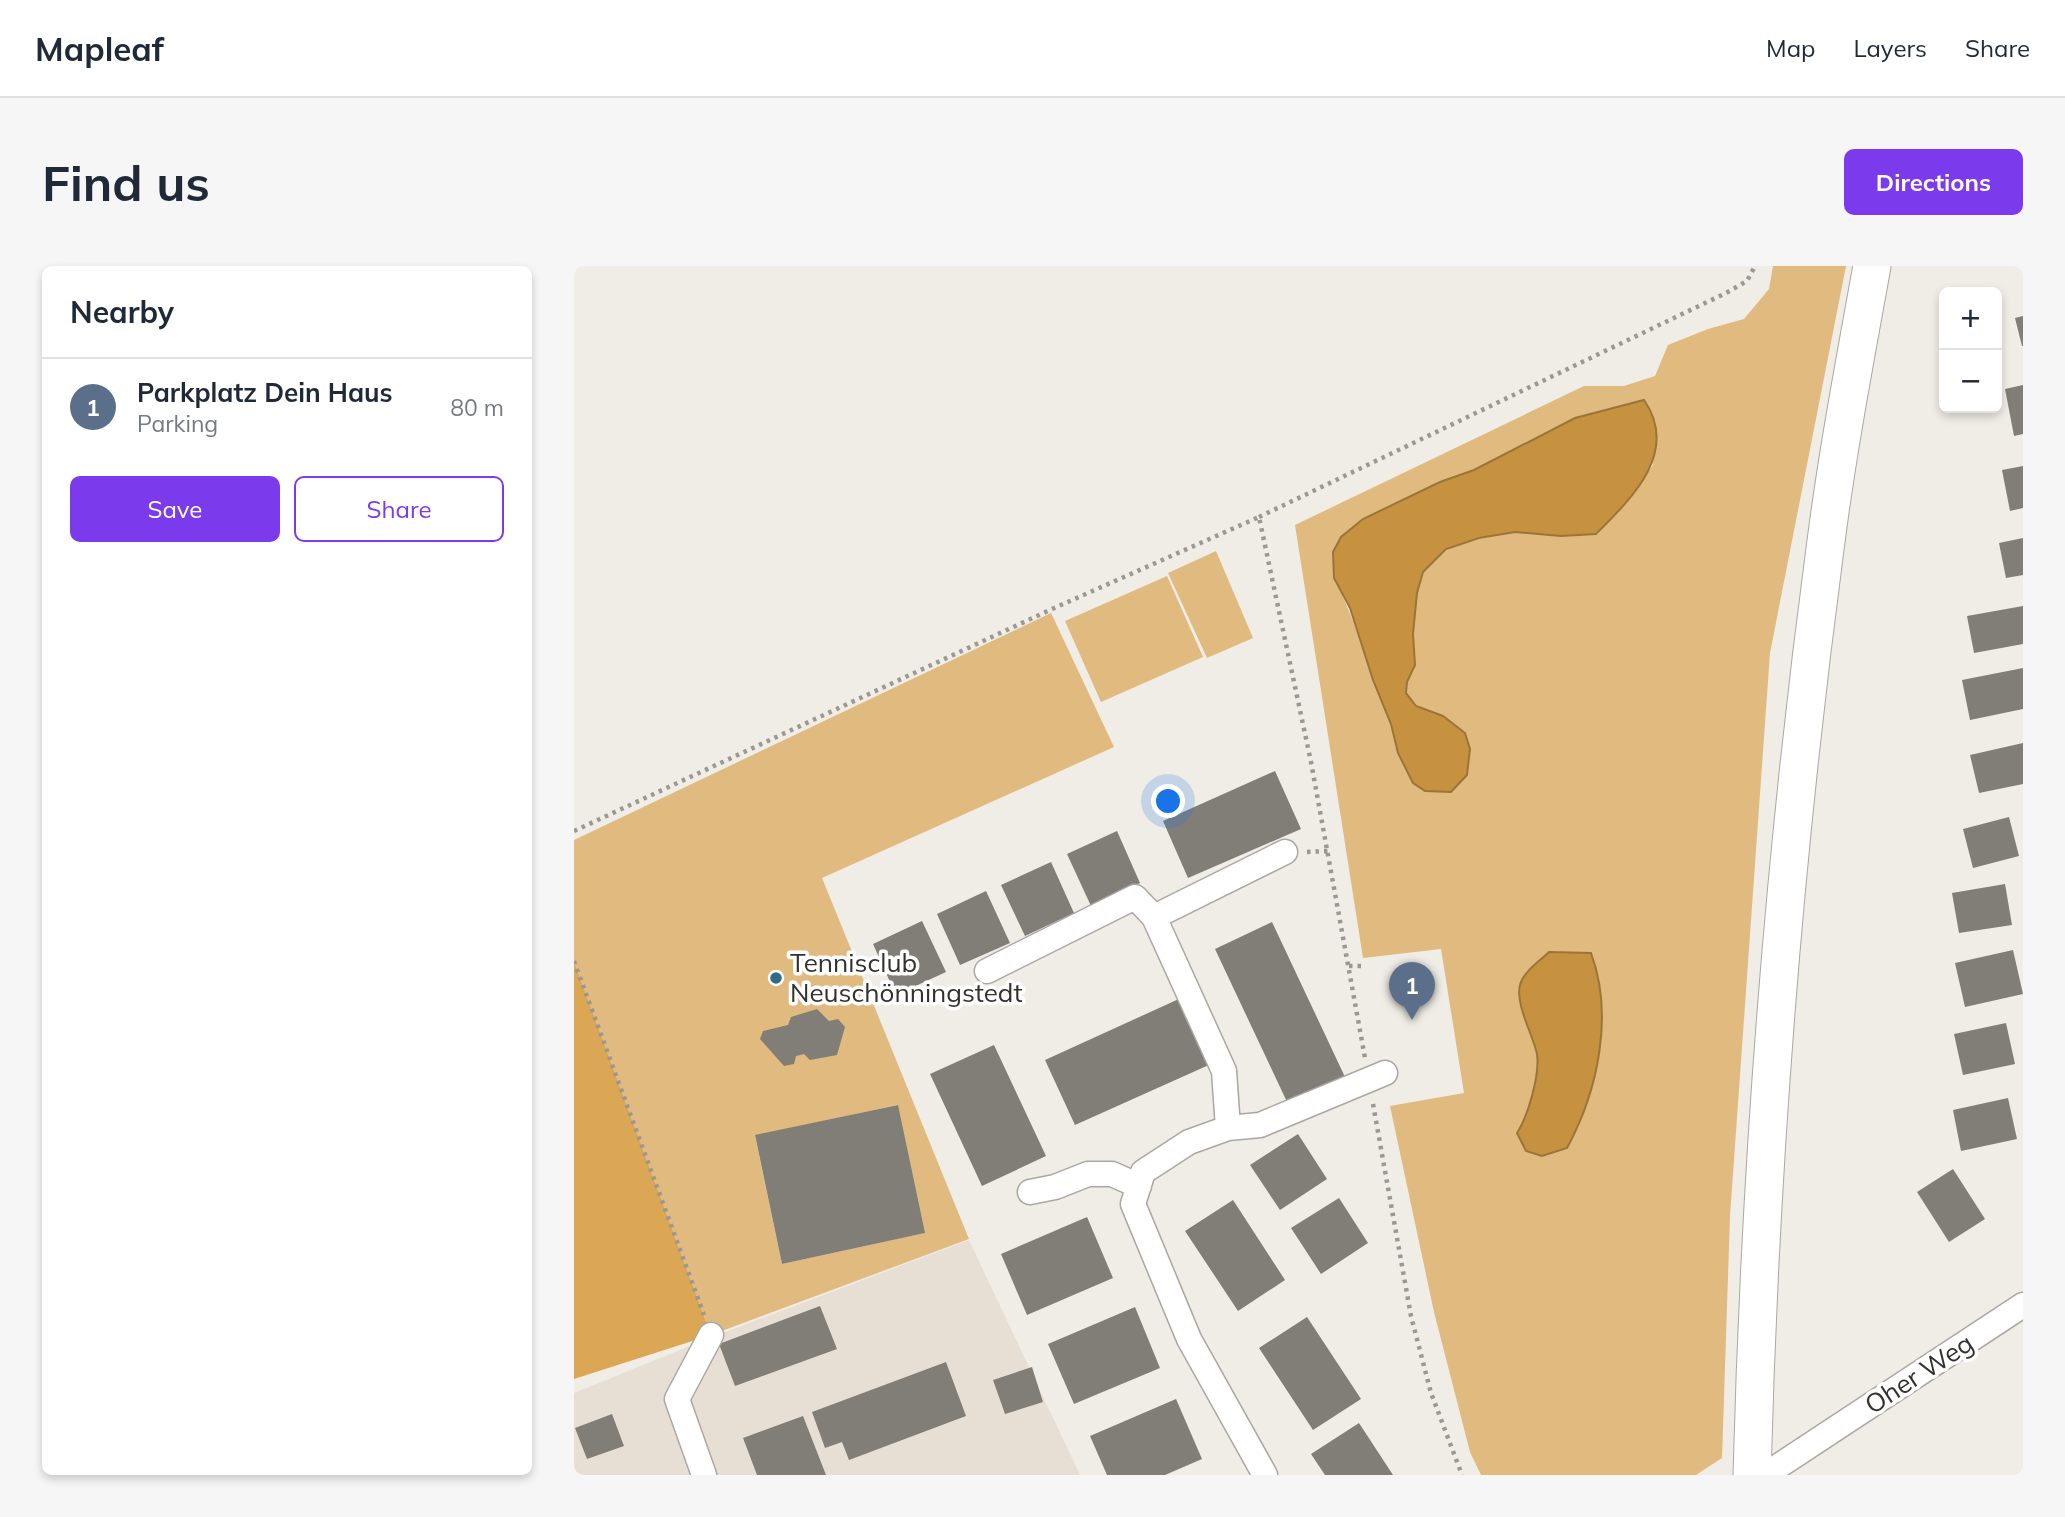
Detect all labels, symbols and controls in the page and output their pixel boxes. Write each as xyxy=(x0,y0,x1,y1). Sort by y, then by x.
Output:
text: Mapleaf xyxy=(35,28,164,69)
text: Map xyxy=(1766,33,1815,63)
text: Layers xyxy=(1853,33,1927,63)
text: Share xyxy=(1965,33,2030,63)
button: Directions xyxy=(1844,149,2023,215)
text: Find us xyxy=(42,152,210,213)
map controls xyxy=(1939,287,2002,413)
button: + xyxy=(1939,287,2002,350)
text: Nearby xyxy=(70,293,174,331)
button: − xyxy=(1939,350,2002,413)
text: Parkplatz Dein Haus xyxy=(137,376,393,409)
text: 1 xyxy=(86,393,100,422)
text: 80 m xyxy=(450,393,504,422)
text: Parking xyxy=(137,409,218,438)
button: Save xyxy=(70,476,280,542)
button: Share xyxy=(294,476,504,542)
your location xyxy=(1151,784,1185,818)
place label: Tennisclub Neuschönningstedt xyxy=(790,946,1023,1009)
pin: 1 xyxy=(1389,962,1435,1020)
marker: Tennisclub Neuschönningstedt xyxy=(768,970,784,986)
street label: Oher Weg xyxy=(1858,1326,1979,1421)

